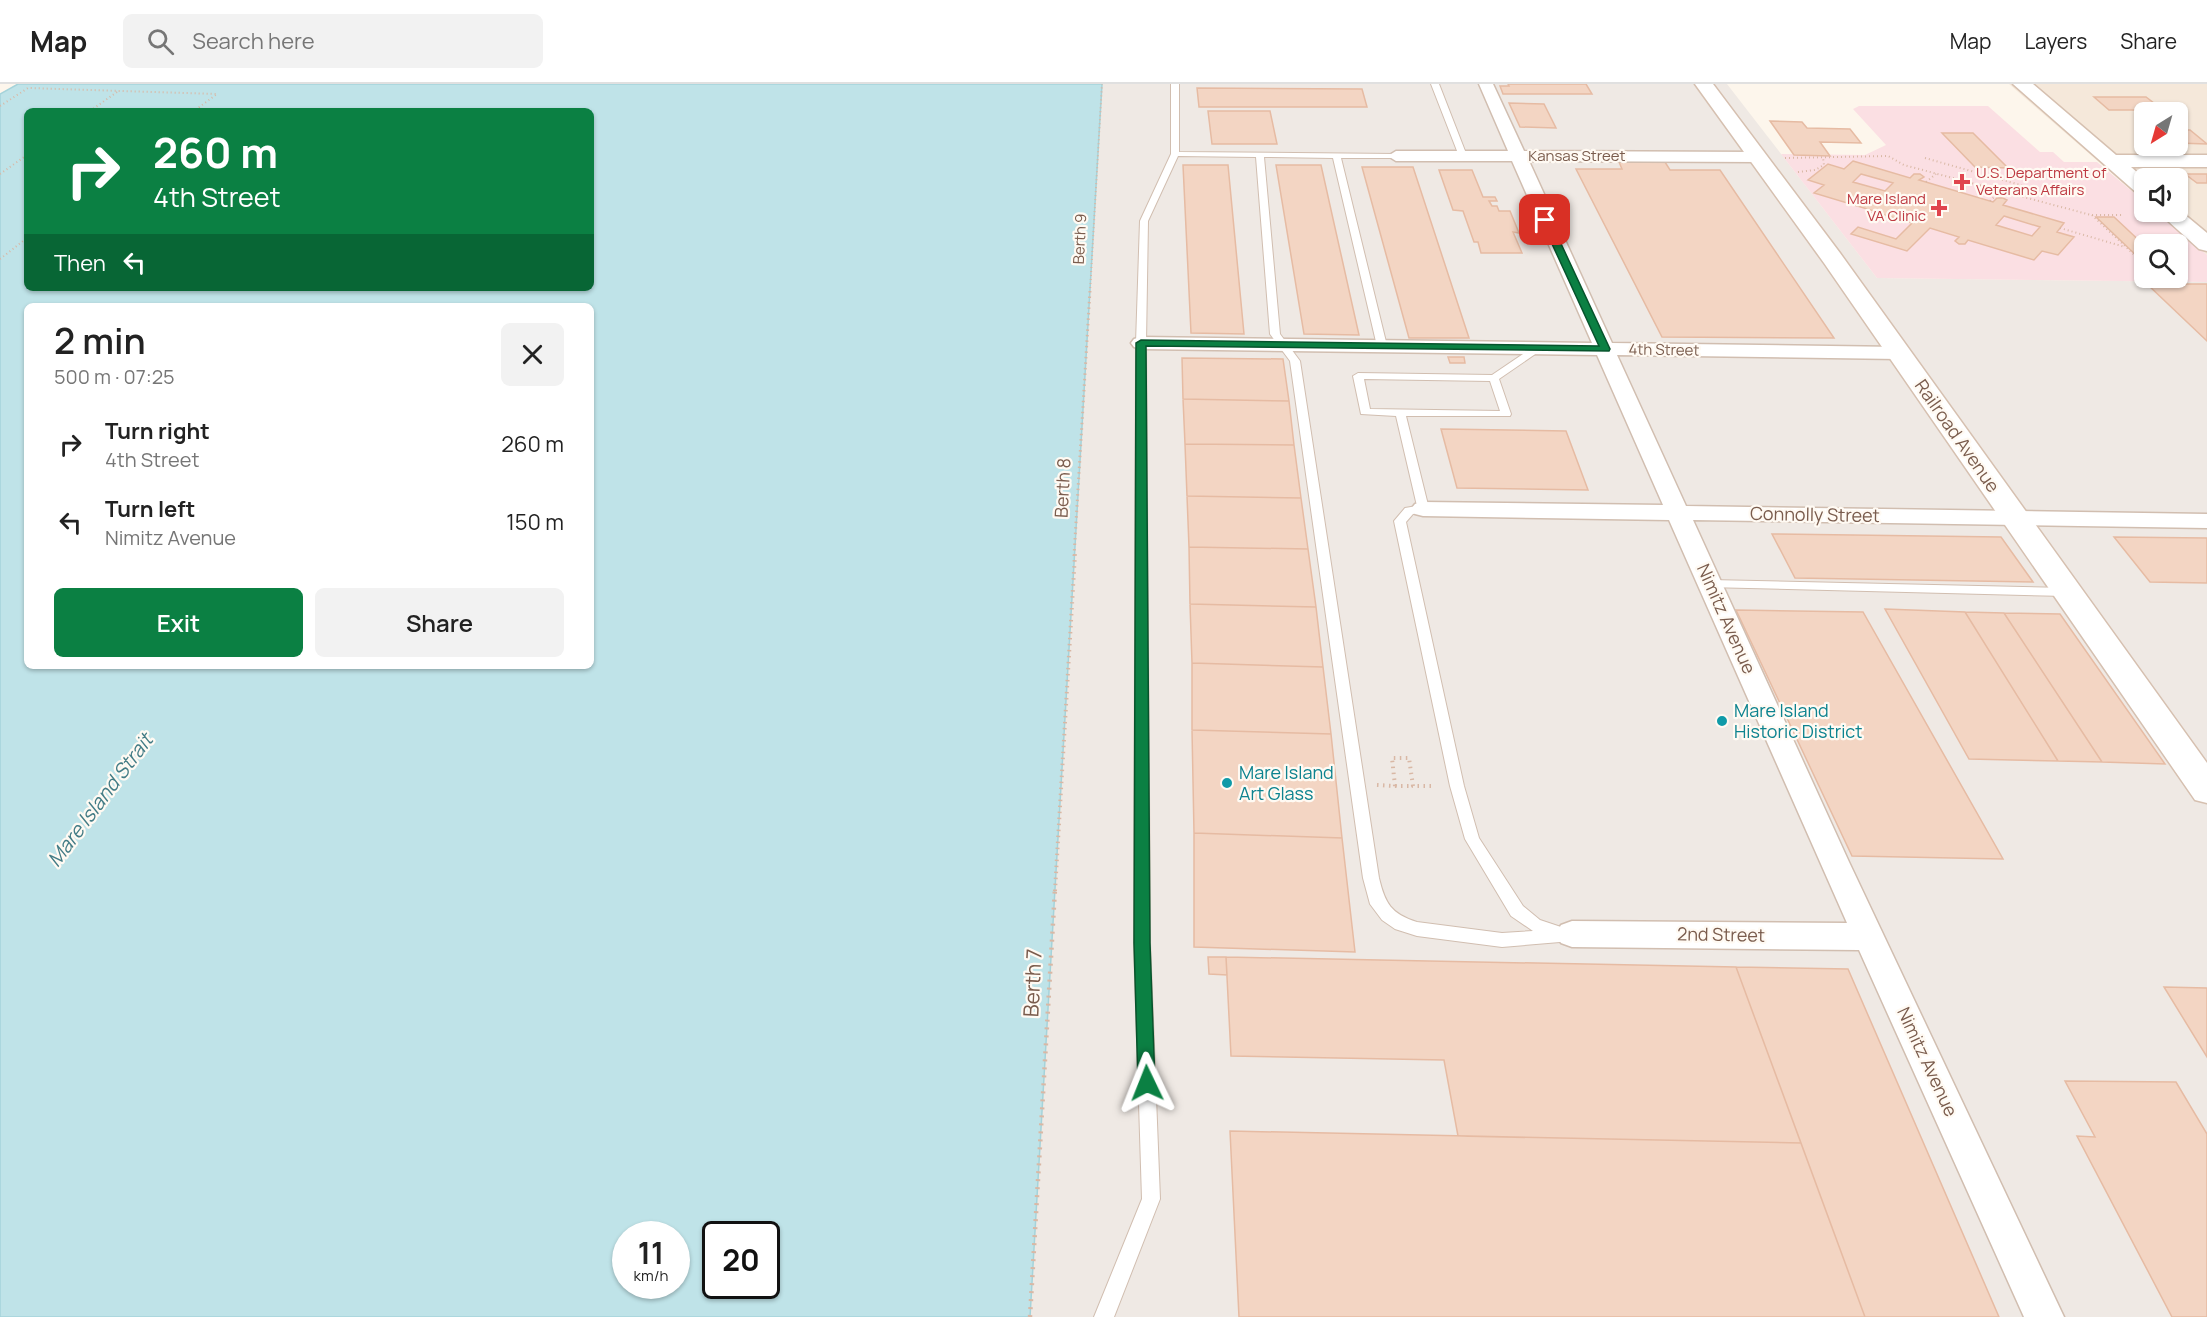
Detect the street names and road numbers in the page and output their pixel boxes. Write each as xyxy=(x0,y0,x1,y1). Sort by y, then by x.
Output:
street label: Kansas Street xyxy=(1528,145,1626,166)
street label: Berth 9 xyxy=(1068,213,1091,265)
street label: 4th Street xyxy=(1628,338,1700,361)
street label: Railroad Avenue xyxy=(1910,374,2006,497)
street label: Berth 8 xyxy=(1048,457,1076,519)
street label: Connolly Street xyxy=(1750,501,1880,527)
street label: Nimitz Avenue xyxy=(1692,560,1762,677)
street label: 2nd Street xyxy=(1677,921,1765,947)
street label: Berth 7 xyxy=(1016,948,1048,1018)
street label: Nimitz Avenue xyxy=(1892,1003,1964,1120)

